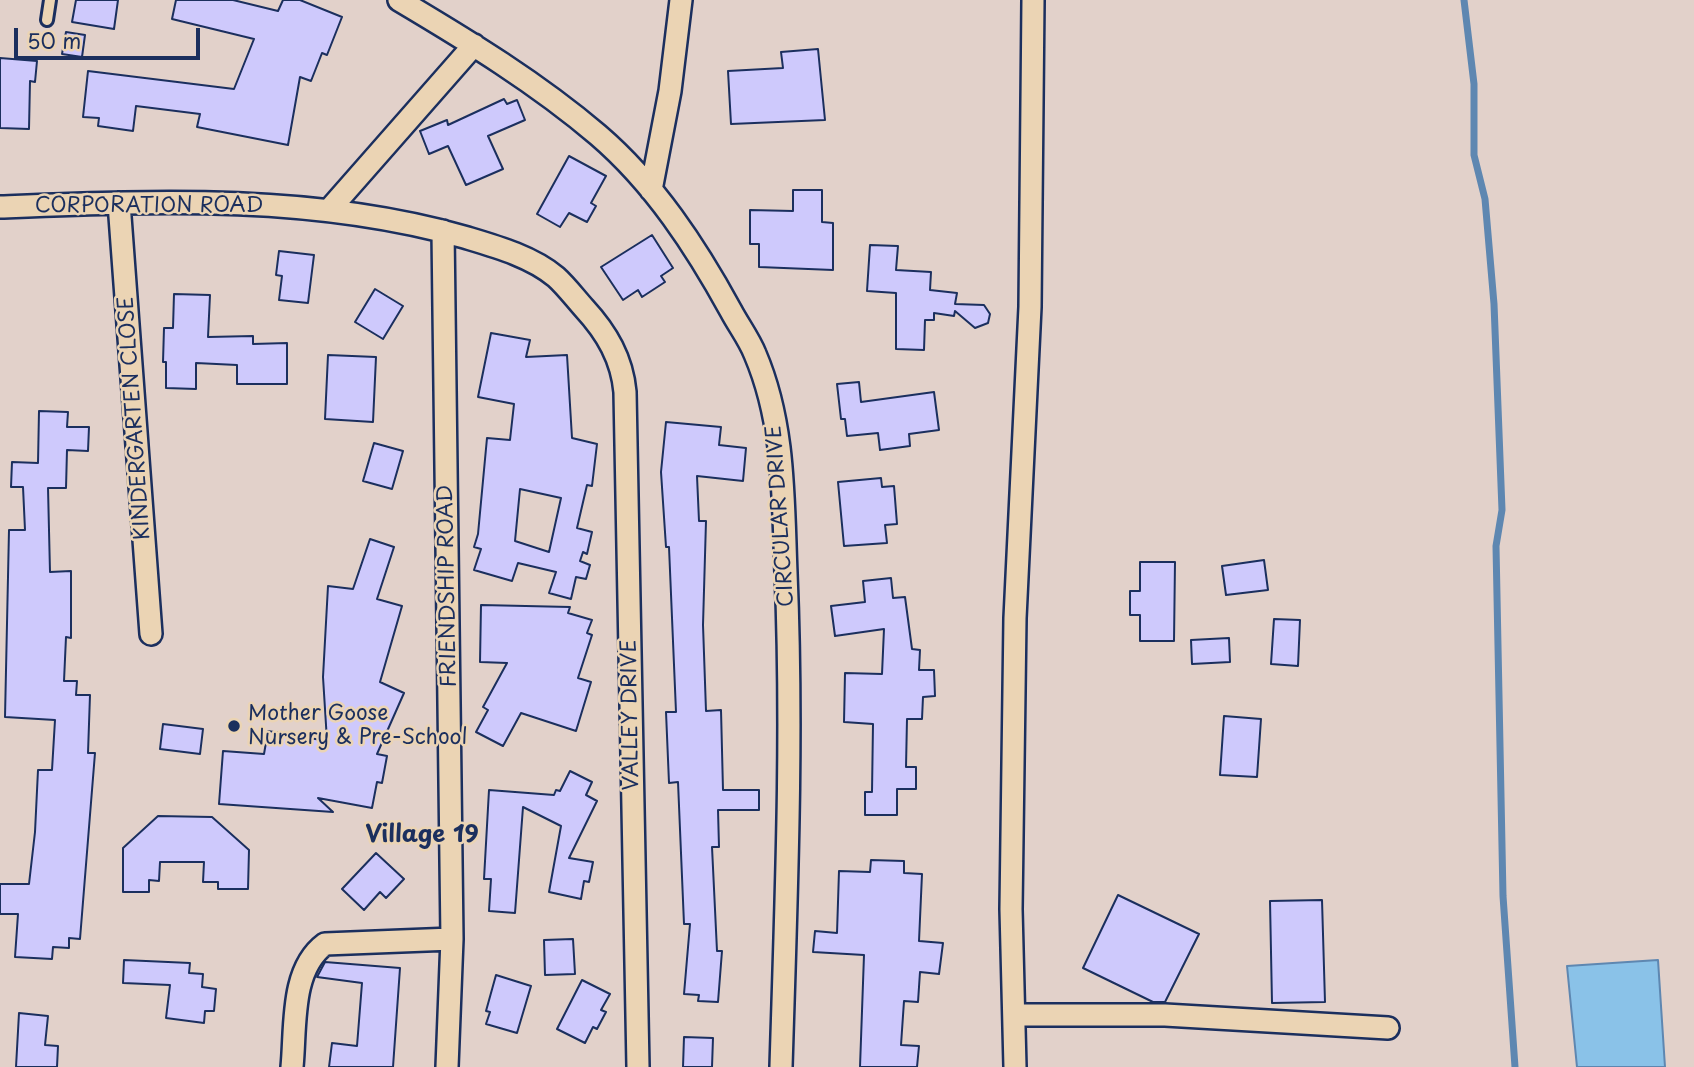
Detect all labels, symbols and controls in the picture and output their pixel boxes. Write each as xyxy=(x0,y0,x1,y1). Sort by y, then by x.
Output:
scale bar xyxy=(18,14,203,58)
text: 50 m xyxy=(27,24,81,56)
street label: CORPORATION ROAD xyxy=(35,193,263,219)
street label: KINDERGARTEN CLOSE xyxy=(114,295,156,541)
street label: CIRCULAR DRIVE xyxy=(762,424,800,608)
street label: FRIENDSHIP ROAD xyxy=(434,484,462,688)
street label: VALLEY DRIVE xyxy=(617,639,645,791)
place label: Mother Goose Nursery & Pre-School xyxy=(248,701,468,751)
marker: Mother Goose Nursery & Pre-School xyxy=(226,718,242,734)
district label: Village 19 xyxy=(365,821,479,849)

